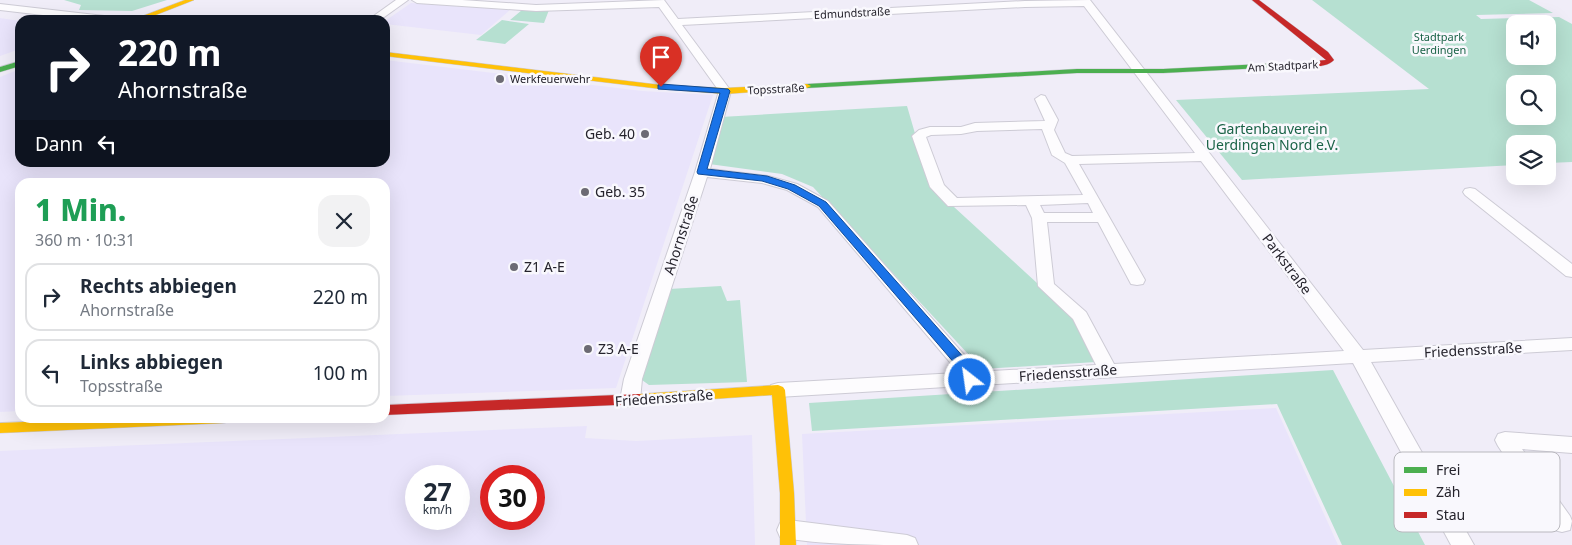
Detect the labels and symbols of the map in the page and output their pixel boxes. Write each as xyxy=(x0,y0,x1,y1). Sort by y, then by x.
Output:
street label: Edmundstraße xyxy=(813,3,891,22)
park label: Stadtpark Uerdingen xyxy=(1412,29,1466,57)
pin xyxy=(640,36,682,87)
street label: Am Stadtpark xyxy=(1247,56,1319,75)
place label: Werkfeuerwehr xyxy=(510,71,591,86)
marker: Werkfeuerwehr xyxy=(494,73,506,85)
street label: Topsstraße xyxy=(747,80,805,97)
park label: Gartenbauverein Uerdingen Nord e.V. xyxy=(1206,119,1338,154)
place label: Geb. 40 xyxy=(585,124,635,143)
marker: Geb. 40 xyxy=(639,128,651,140)
place label: Geb. 35 xyxy=(595,182,645,201)
marker: Geb. 35 xyxy=(579,186,591,198)
street label: Ahornstraße xyxy=(659,193,702,277)
street label: Parkstraße xyxy=(1258,229,1317,298)
place label: Z1 A-E xyxy=(524,257,565,276)
marker: Z1 A-E xyxy=(508,261,520,273)
street label: Friedensstraße xyxy=(1423,337,1523,362)
place label: Z3 A-E xyxy=(598,339,639,358)
marker: Z3 A-E xyxy=(582,343,594,355)
position arrow xyxy=(943,353,995,405)
street label: Friedensstraße xyxy=(1018,360,1118,385)
street label: Friedensstraße xyxy=(614,385,714,410)
legend xyxy=(1394,452,1560,532)
text: Frei xyxy=(1436,460,1460,479)
speed limit sign: 30 xyxy=(480,465,545,530)
text: Zäh xyxy=(1436,482,1461,501)
text: Stau xyxy=(1436,505,1465,524)

